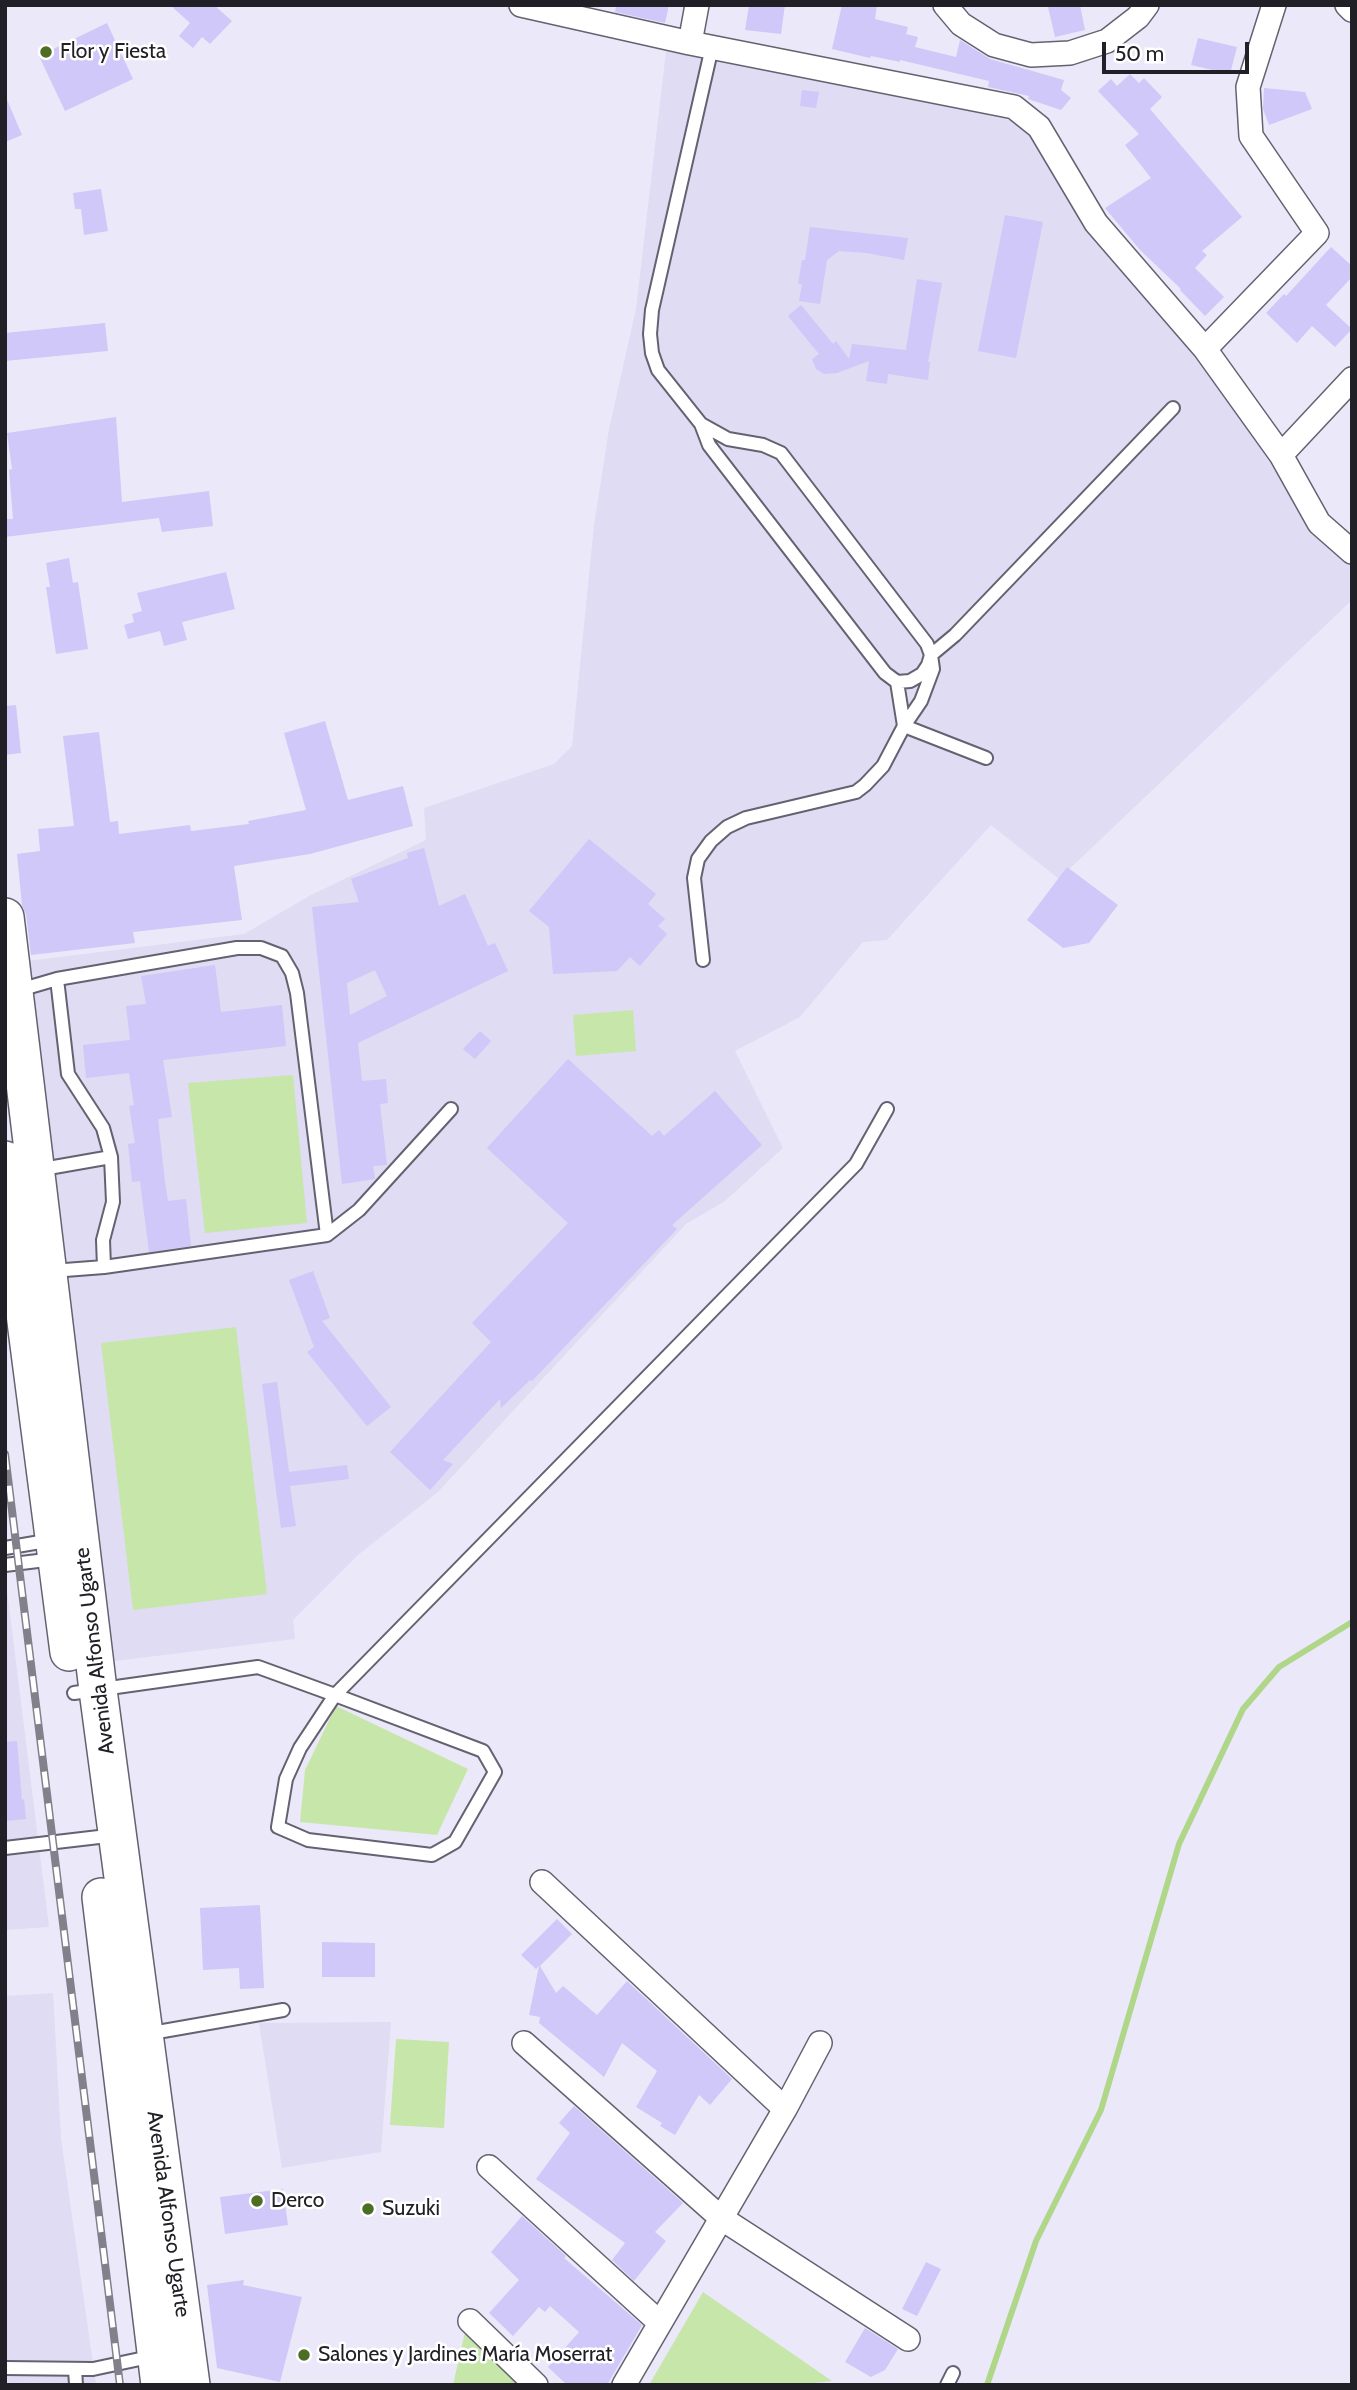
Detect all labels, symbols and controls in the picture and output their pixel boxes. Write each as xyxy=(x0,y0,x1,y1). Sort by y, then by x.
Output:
scale bar xyxy=(1105,28,1252,72)
place label: Flor y Fiesta xyxy=(60,39,166,65)
text: 50 m xyxy=(1115,41,1164,66)
marker: Flor y Fiesta xyxy=(38,44,54,60)
street label: Avenida Alfonso Ugarte xyxy=(70,1546,120,1756)
street label: Avenida Alfonso Ugarte xyxy=(141,2109,195,2319)
place label: Derco xyxy=(271,2188,324,2214)
marker: Derco xyxy=(249,2193,265,2209)
place label: Suzuki xyxy=(382,2196,440,2222)
marker: Suzuki xyxy=(360,2201,376,2217)
place label: Salones y Jardines María Moserrat xyxy=(318,2342,612,2368)
marker: Salones y Jardines María Moserrat xyxy=(296,2347,312,2363)

